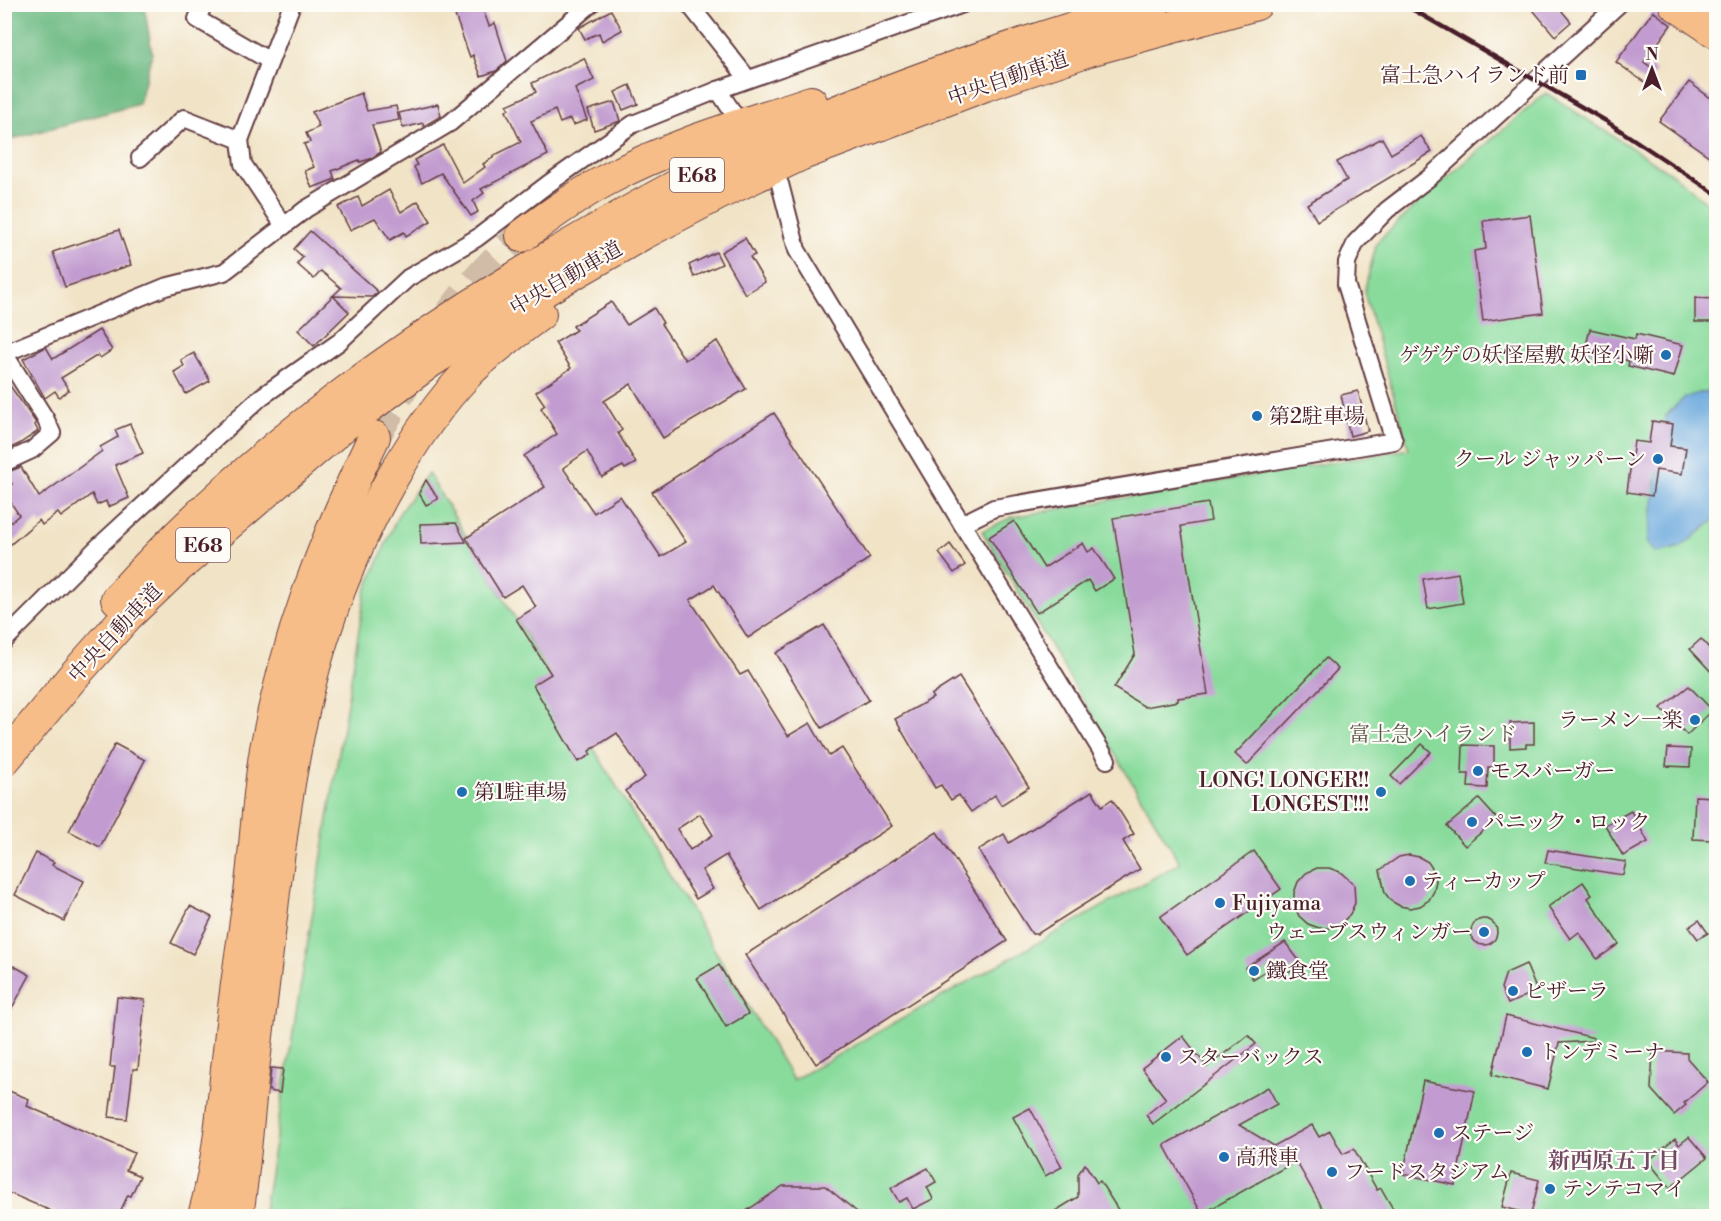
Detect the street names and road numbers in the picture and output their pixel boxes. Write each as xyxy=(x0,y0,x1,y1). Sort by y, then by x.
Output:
street label: 中央自動車道 xyxy=(945,46,1072,112)
road number: E68 xyxy=(670,158,724,192)
street label: 中央自動車道 xyxy=(505,236,628,322)
road number: E68 xyxy=(176,528,230,562)
street label: 中央自動車道 xyxy=(63,579,168,689)

